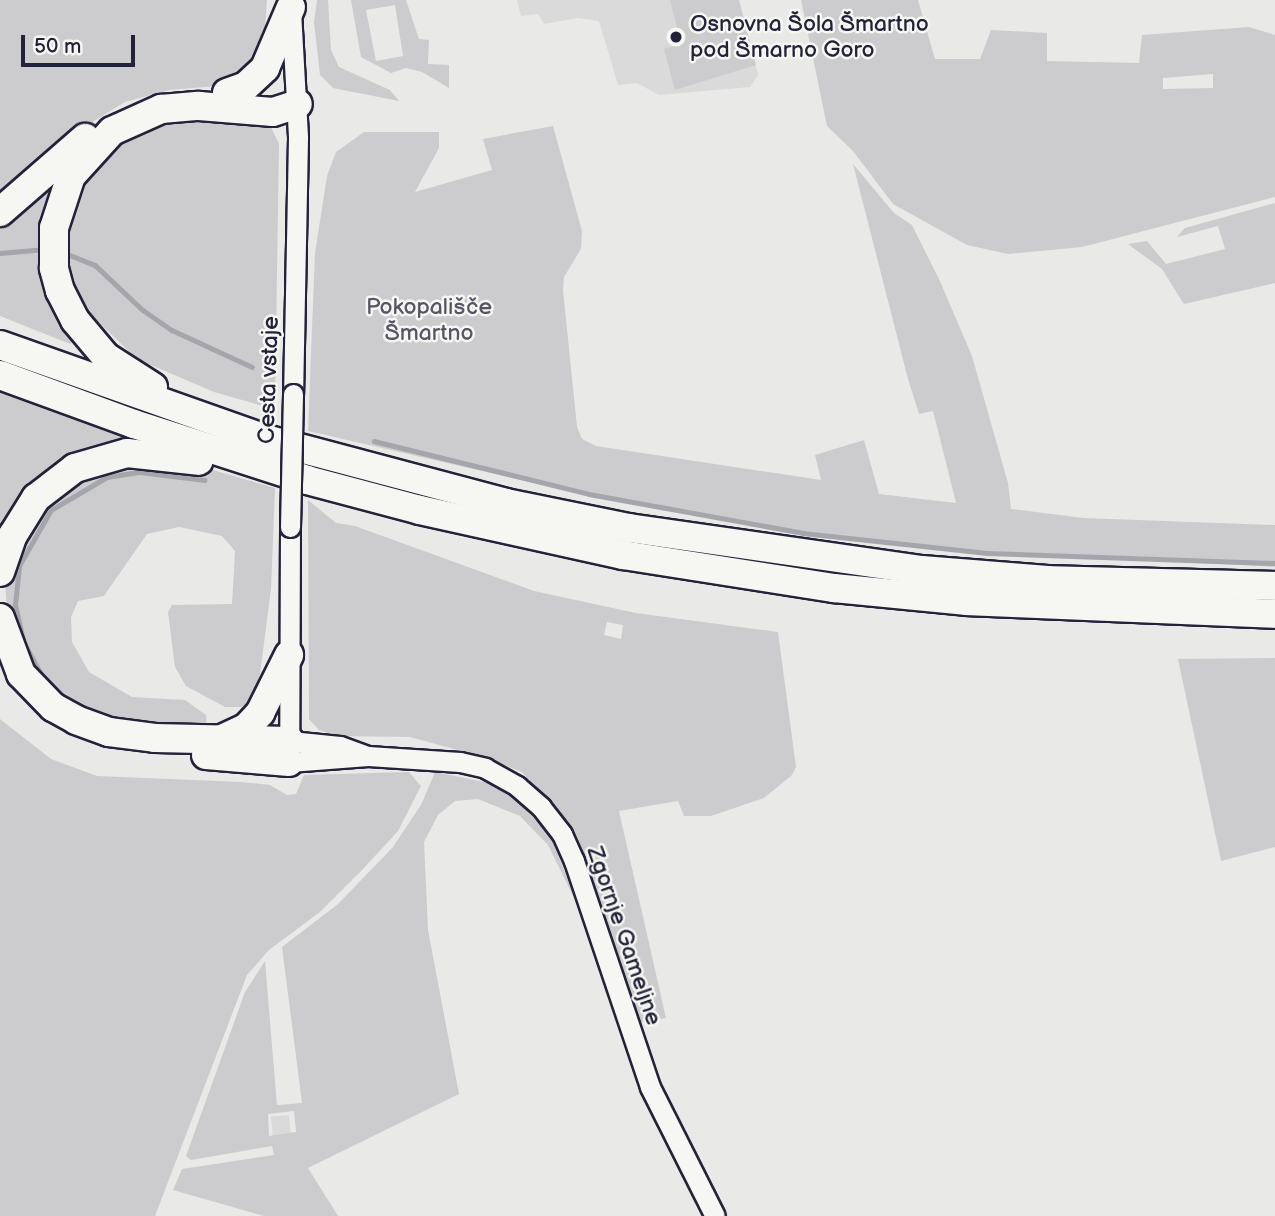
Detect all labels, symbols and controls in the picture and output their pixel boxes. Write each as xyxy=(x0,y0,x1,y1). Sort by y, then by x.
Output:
place label: Osnovna Šola Šmartno pod Šmarno Goro xyxy=(690,10,930,64)
scale bar xyxy=(24,21,138,65)
marker: Osnovna Šola Šmartno pod Šmarno Goro xyxy=(668,29,684,45)
text: 50 m xyxy=(34,34,81,59)
park label: Pokopališče Šmartno xyxy=(366,293,492,347)
street label: Cesta vstaje xyxy=(253,316,285,444)
street label: Zgornje Gameljne xyxy=(580,843,668,1029)

